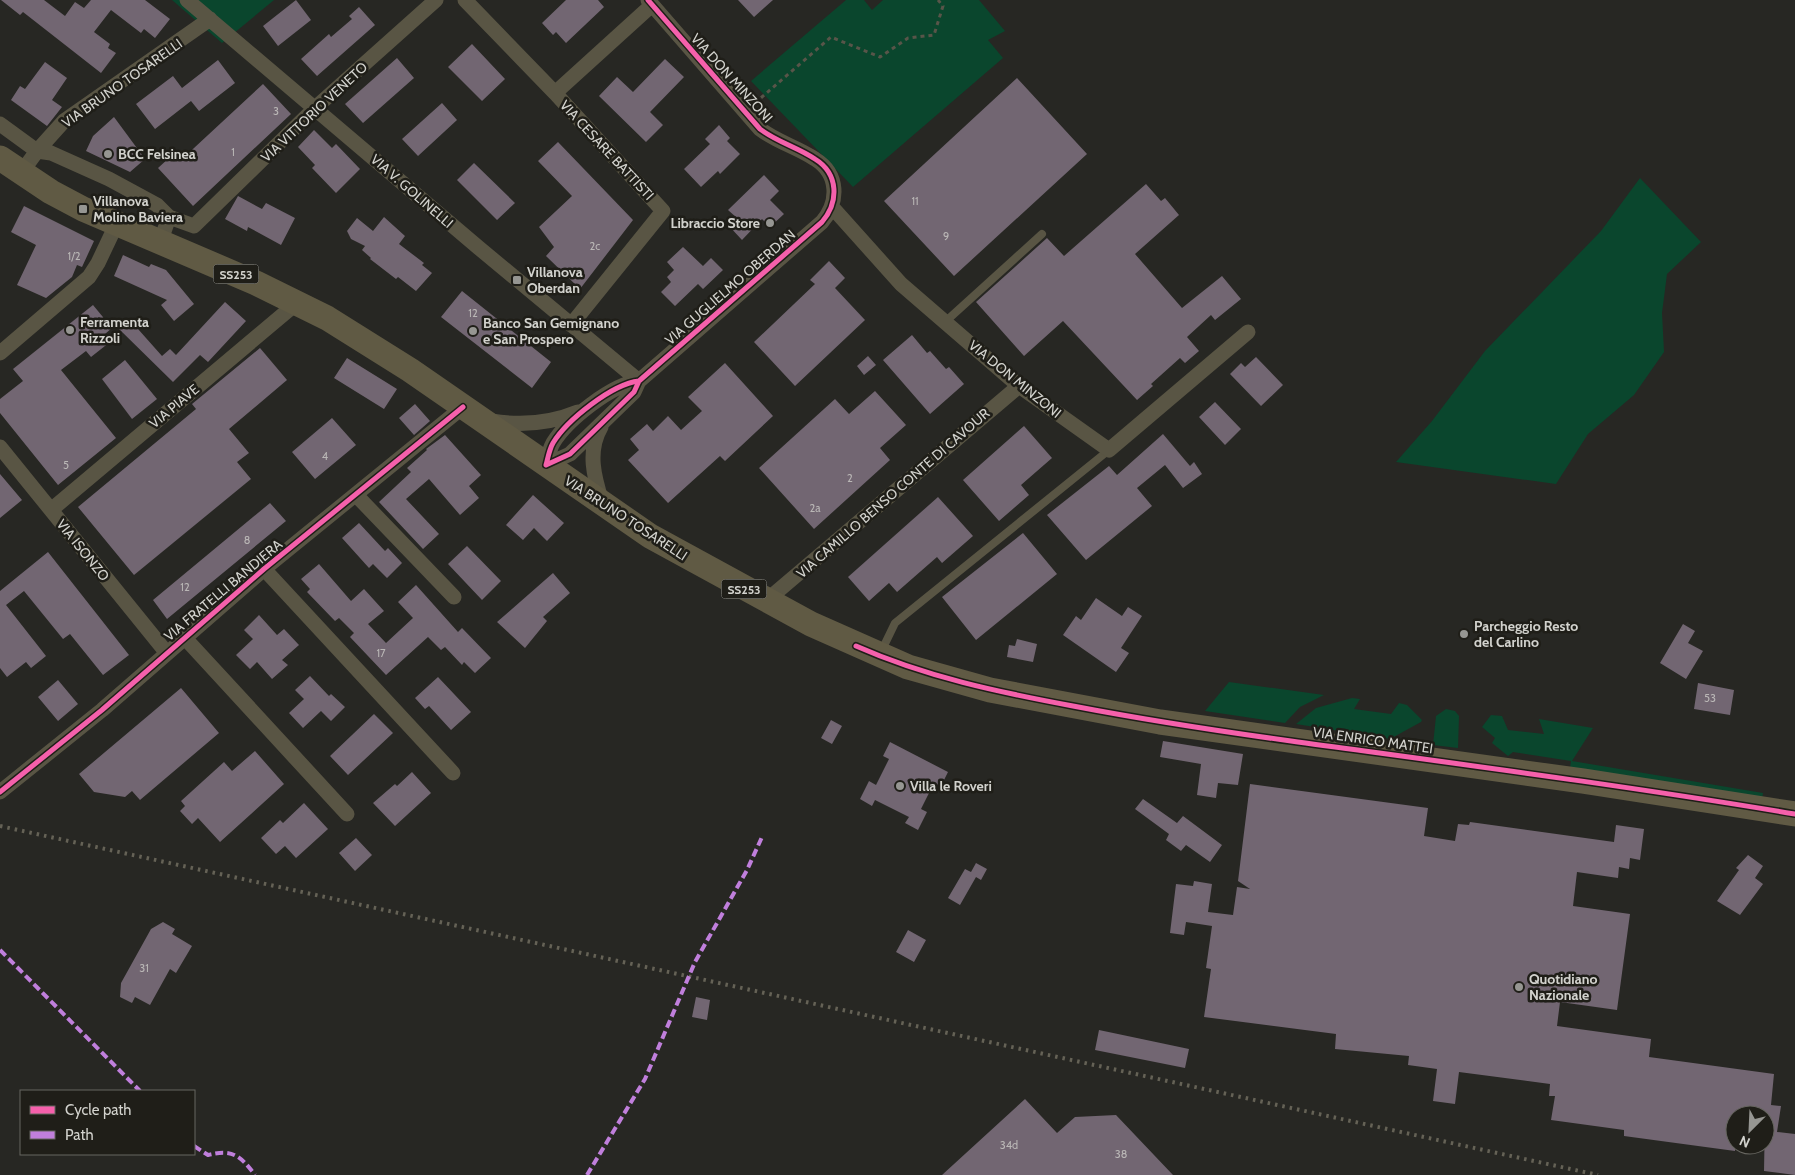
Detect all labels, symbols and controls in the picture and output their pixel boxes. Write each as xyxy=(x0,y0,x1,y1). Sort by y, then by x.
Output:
street label: VIA DON MINZONI xyxy=(687,30,777,126)
street label: VIA BRUNO TOSARELLI xyxy=(58,35,186,131)
street label: VIA VITTORIO VENETO xyxy=(257,58,371,166)
street label: VIA CESARE BATTISTI xyxy=(556,96,658,204)
house number: 3 xyxy=(273,104,279,118)
place label: BCC Felsinea xyxy=(118,145,196,163)
house number: 1 xyxy=(231,145,235,159)
marker: BCC Felsinea xyxy=(102,148,114,160)
street label: VIA V. GOLINELLI xyxy=(367,150,457,232)
place label: Villanova Molino Baviera xyxy=(93,192,183,226)
house number: 11 xyxy=(911,194,919,208)
marker: Villanova Molino Baviera xyxy=(77,203,89,215)
place label: Libraccio Store xyxy=(671,214,760,232)
marker: Libraccio Store xyxy=(764,217,776,229)
street label: VIA GUGLIELMO OBERDAN xyxy=(661,225,799,349)
house number: 9 xyxy=(943,229,949,243)
house number: 2c xyxy=(590,239,600,253)
house number: 1/2 xyxy=(68,249,81,263)
place label: Villanova Oberdan xyxy=(527,263,583,297)
road number: SS253 xyxy=(214,264,258,284)
marker: Villanova Oberdan xyxy=(511,274,523,286)
house number: 12 xyxy=(468,306,478,320)
place label: Ferramenta Rizzoli xyxy=(80,313,149,347)
place label: Banco San Gemignano e San Prospero xyxy=(483,314,619,348)
marker: Ferramenta Rizzoli xyxy=(64,324,76,336)
marker: Banco San Gemignano e San Prospero xyxy=(467,325,479,337)
street label: VIA DON MINZONI xyxy=(965,336,1065,422)
street label: VIA PIAVE xyxy=(145,380,203,432)
street label: VIA CAMILLO BENSO CONTE DI CAVOUR xyxy=(793,404,994,582)
house number: 4 xyxy=(322,449,329,463)
house number: 5 xyxy=(63,458,69,472)
street label: VIA BRUNO TOSARELLI xyxy=(561,471,691,565)
house number: 2 xyxy=(847,471,853,485)
house number: 2a xyxy=(809,501,821,515)
street label: VIA ISONZO xyxy=(53,515,114,585)
house number: 8 xyxy=(244,533,250,547)
street label: VIA FRATELLI BANDIERA xyxy=(160,535,286,645)
house number: 12 xyxy=(180,580,190,594)
road number: SS253 xyxy=(722,580,766,598)
place label: Parcheggio Resto del Carlino xyxy=(1474,617,1578,651)
marker: Parcheggio Resto del Carlino xyxy=(1458,628,1470,640)
house number: 17 xyxy=(376,646,386,660)
house number: 53 xyxy=(1704,691,1716,705)
street label: VIA ENRICO MATTEI xyxy=(1312,723,1434,757)
place label: Villa le Roveri xyxy=(910,777,992,795)
marker: Villa le Roveri xyxy=(894,780,906,792)
house number: 31 xyxy=(139,961,149,975)
place label: Quotidiano Nazionale xyxy=(1529,970,1597,1004)
marker: Quotidiano Nazionale xyxy=(1513,981,1525,993)
legend xyxy=(20,1090,195,1155)
text: Cycle path xyxy=(65,1101,131,1119)
north arrow xyxy=(1725,1105,1775,1155)
text: Path xyxy=(65,1126,94,1144)
text: N xyxy=(1737,1132,1753,1152)
house number: 34d xyxy=(1000,1138,1018,1152)
house number: 38 xyxy=(1115,1147,1127,1161)

